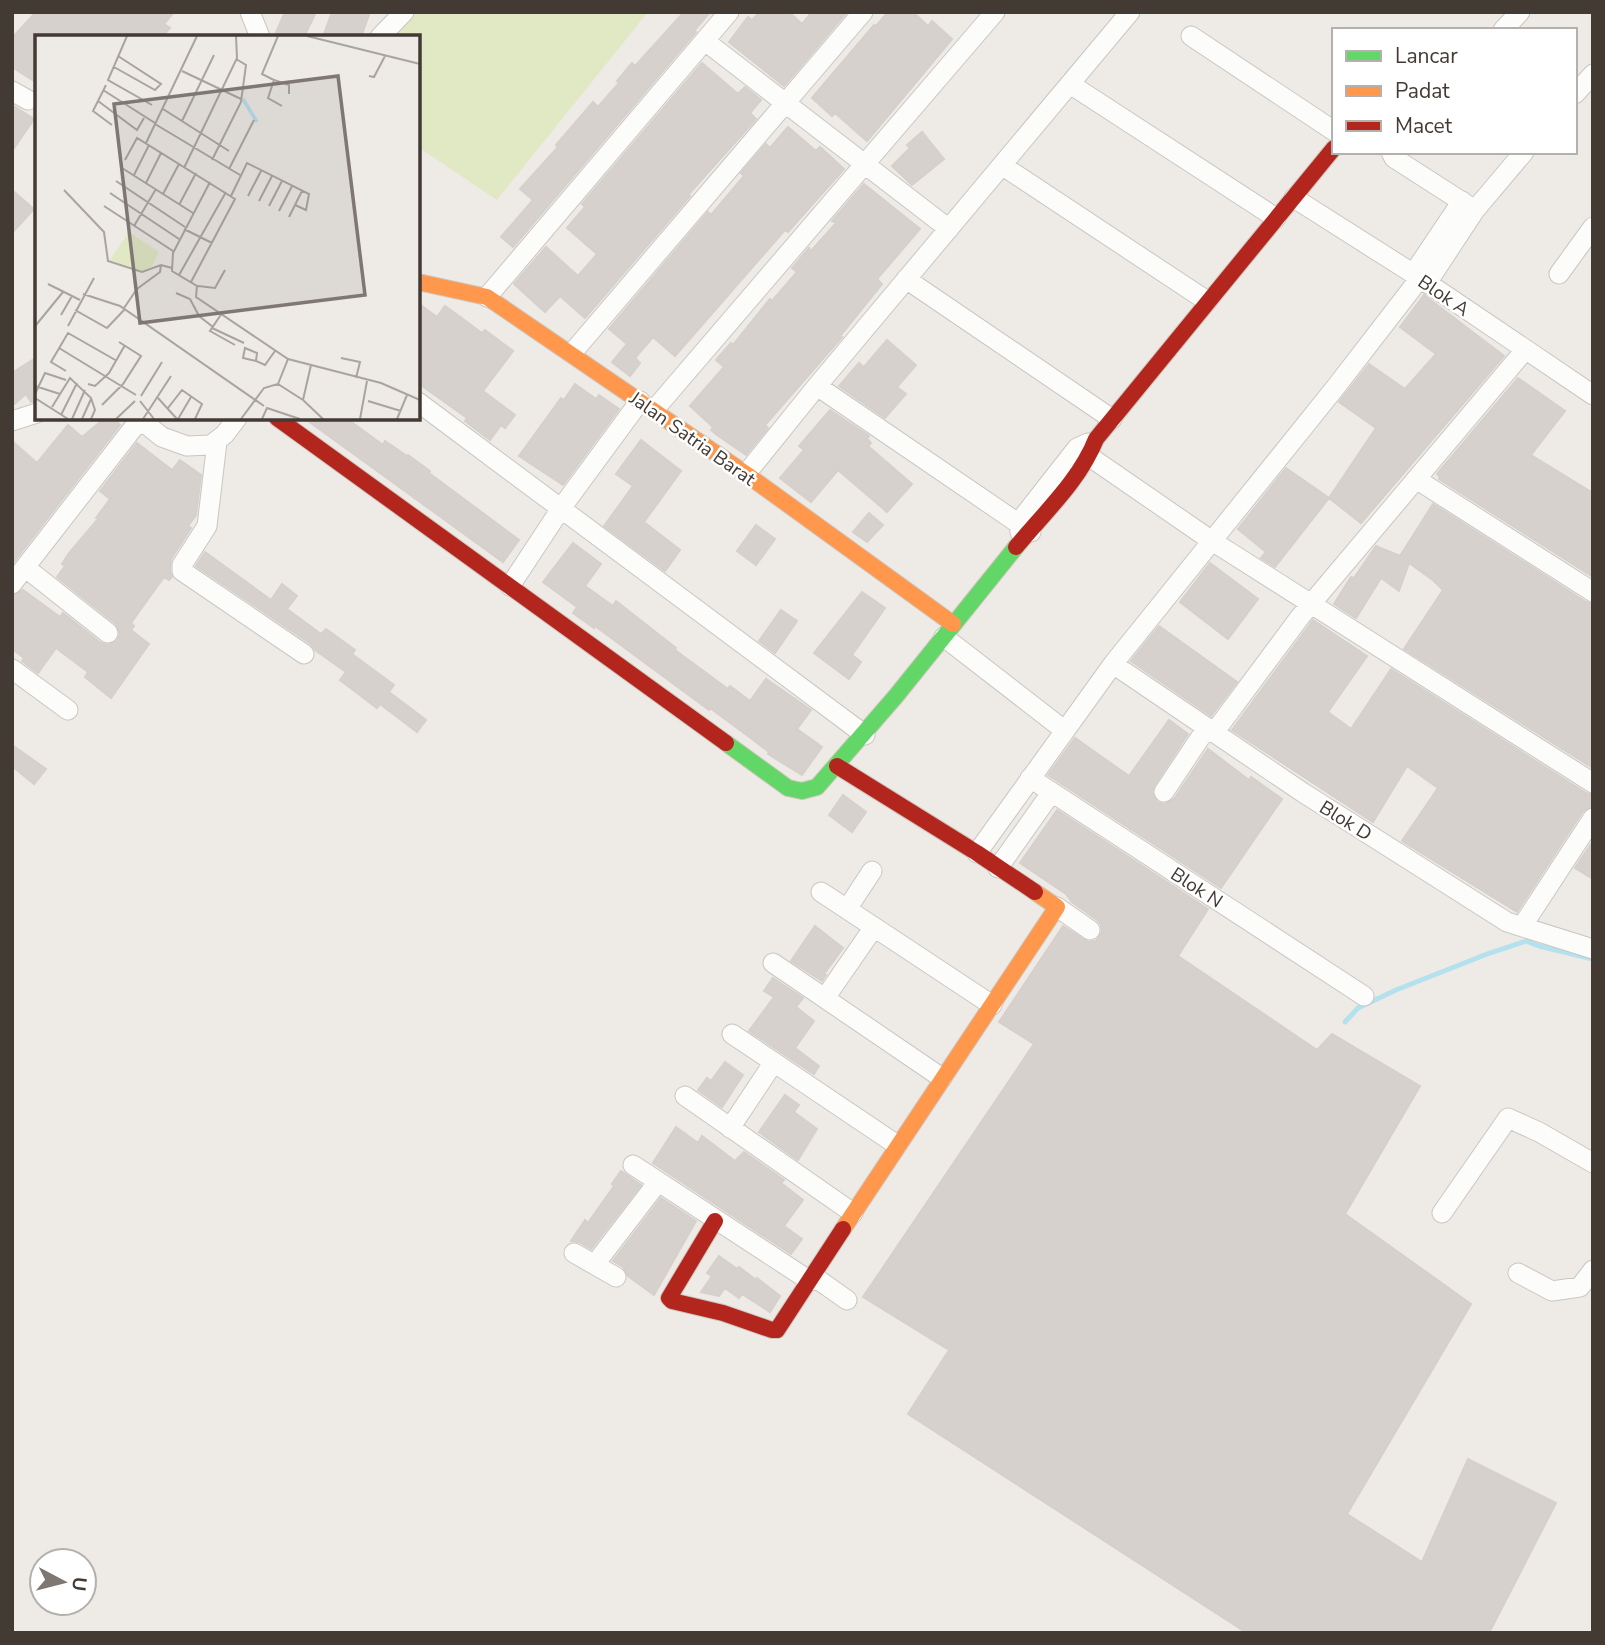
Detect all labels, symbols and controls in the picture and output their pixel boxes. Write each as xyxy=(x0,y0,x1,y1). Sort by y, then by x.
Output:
legend xyxy=(1332,28,1577,154)
inset map xyxy=(35,35,420,420)
text: Lancar xyxy=(1395,42,1458,70)
text: Padat xyxy=(1395,77,1450,105)
text: Macet xyxy=(1395,112,1453,140)
street label: Blok A xyxy=(1412,269,1475,323)
street label: Jalan Satria Barat xyxy=(623,385,761,492)
street label: Blok D xyxy=(1314,795,1377,847)
street label: Blok N xyxy=(1165,861,1228,914)
north arrow xyxy=(28,1547,98,1617)
text: U xyxy=(65,1575,93,1592)

